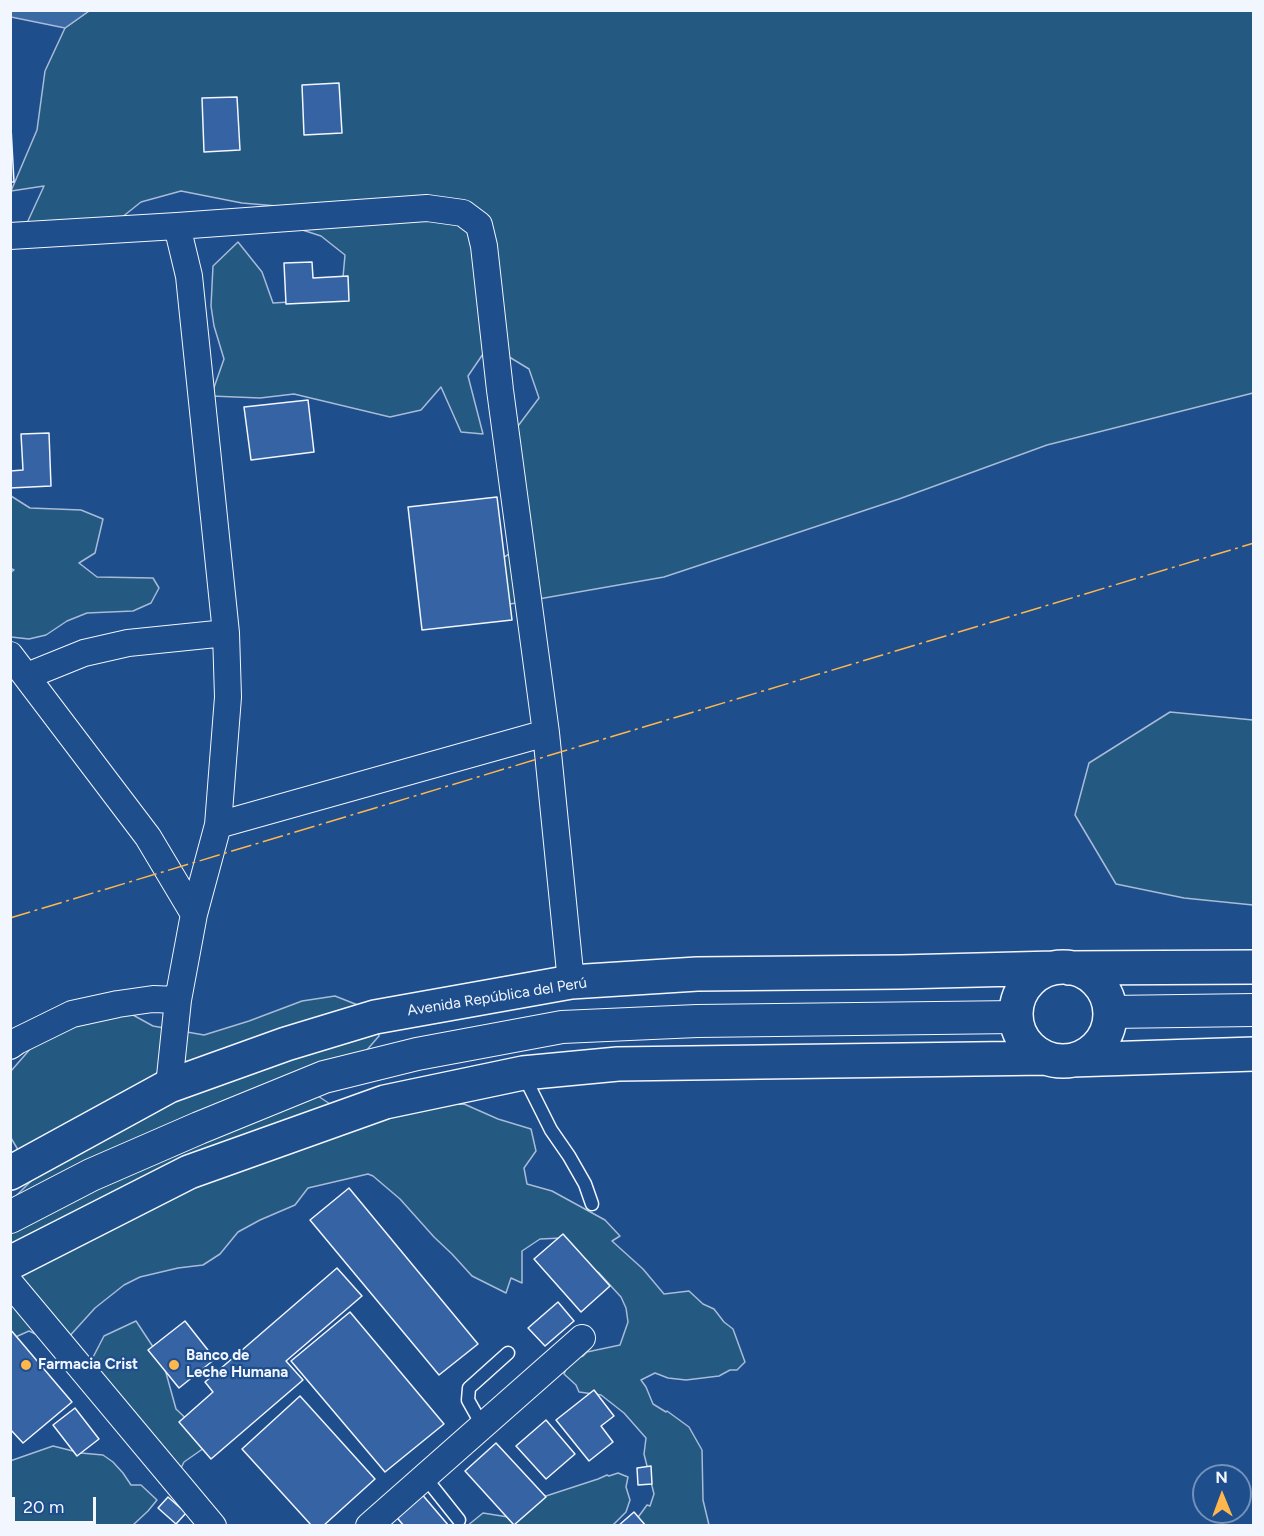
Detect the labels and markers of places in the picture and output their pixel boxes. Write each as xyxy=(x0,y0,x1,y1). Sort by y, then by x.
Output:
place label: Banco de Leche Humana xyxy=(186,1347,288,1382)
place label: Farmacia Crist xyxy=(38,1356,138,1374)
marker: Farmacia Crist xyxy=(19,1358,33,1372)
marker: Banco de Leche Humana xyxy=(167,1358,181,1372)

